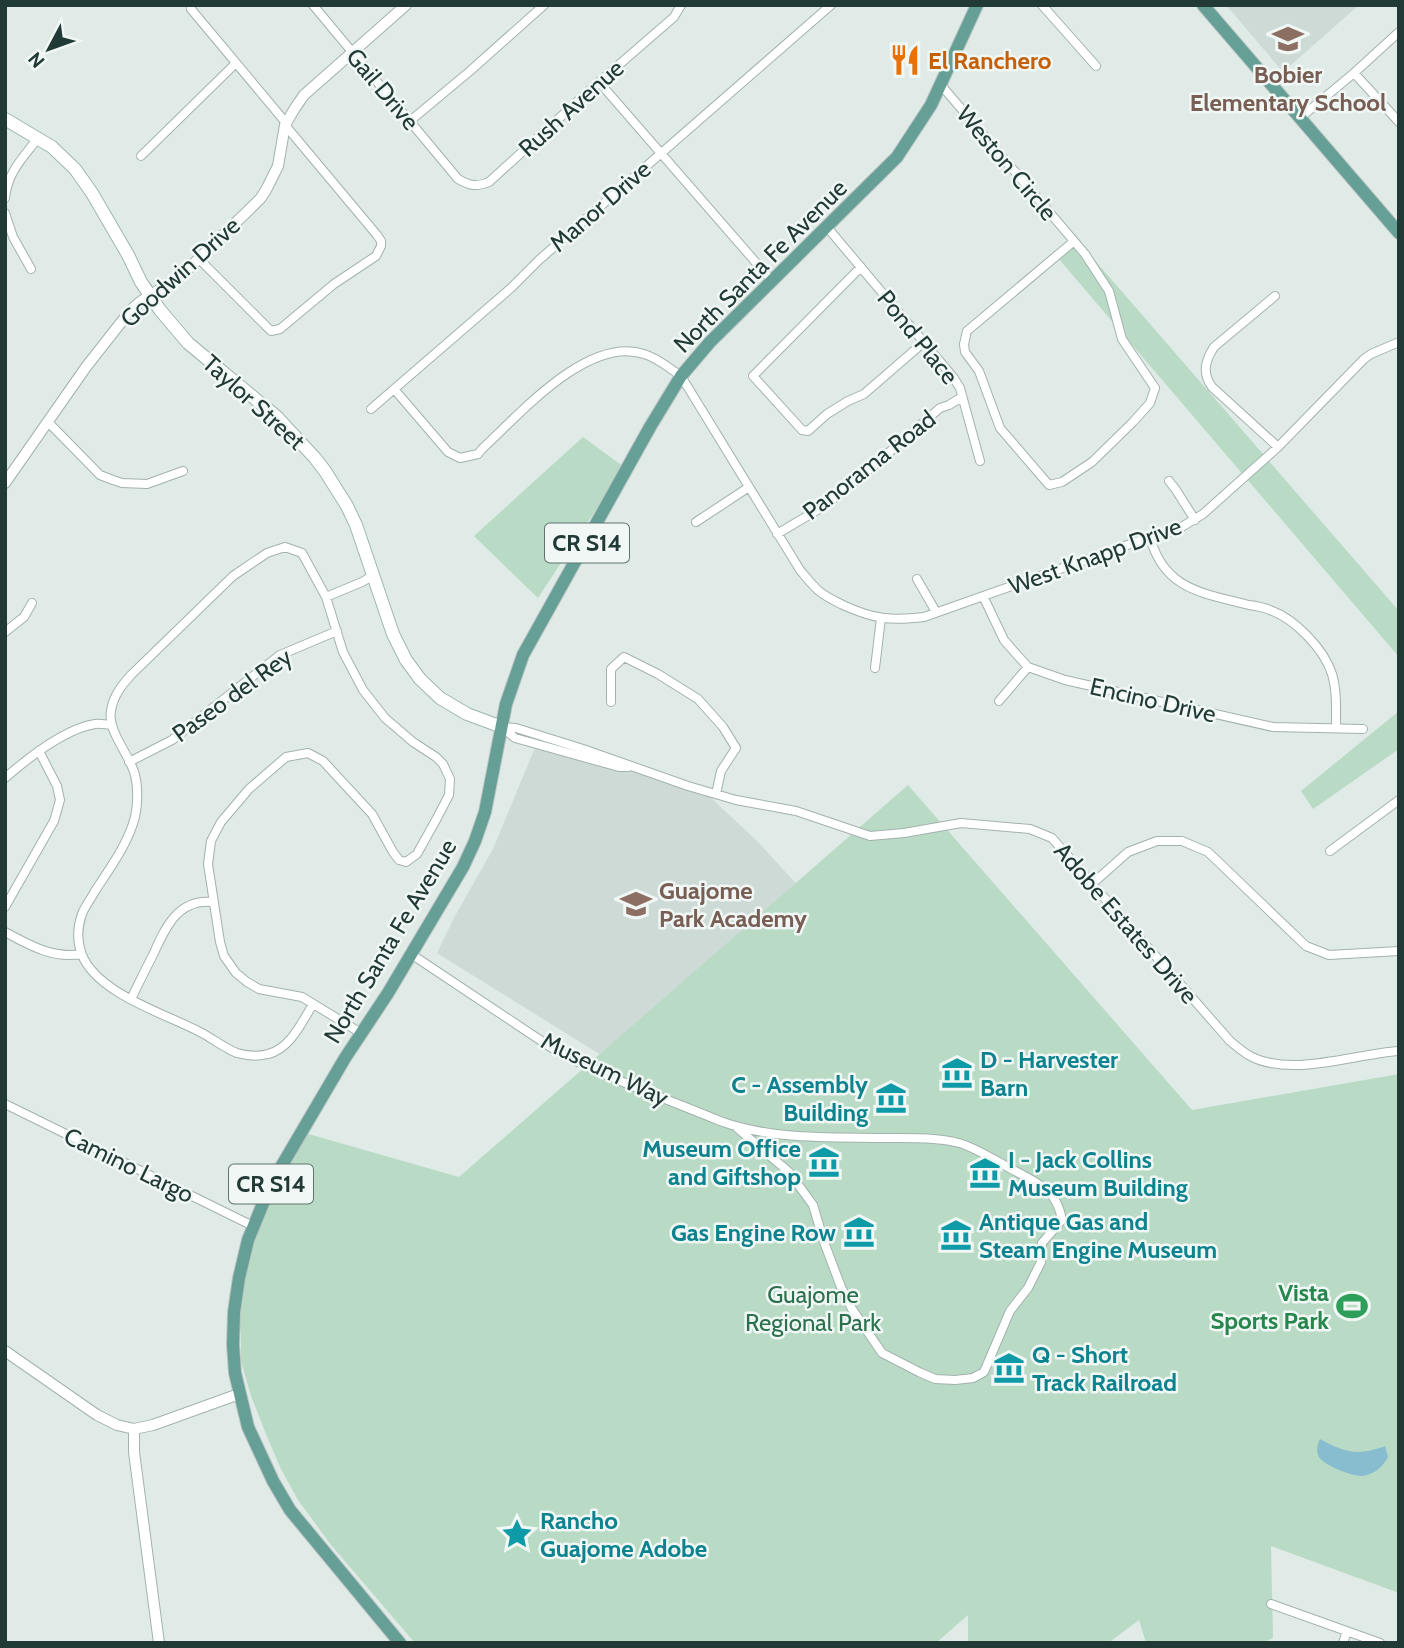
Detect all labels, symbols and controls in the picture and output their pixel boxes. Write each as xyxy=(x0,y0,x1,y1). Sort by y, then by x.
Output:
north arrow xyxy=(14,14,84,84)
school or university icon: Bobier Elementary School xyxy=(1271,22,1305,56)
street label: Gail Drive xyxy=(341,42,425,136)
restaurant icon: El Ranchero xyxy=(888,43,922,77)
place label: El Ranchero xyxy=(928,46,1052,75)
text: N xyxy=(23,47,50,72)
street label: Rush Avenue xyxy=(513,53,629,163)
place label: Bobier Elementary School xyxy=(1190,60,1386,117)
street label: Weston Circle xyxy=(951,100,1063,226)
street label: Manor Drive xyxy=(544,154,656,258)
street label: North Santa Fe Avenue xyxy=(667,173,853,359)
street label: Goodwin Drive xyxy=(114,211,246,333)
street label: Pond Place xyxy=(871,284,965,390)
street label: Taylor Street xyxy=(197,348,311,456)
street label: Panorama Road xyxy=(797,404,941,526)
street label: West Knapp Drive xyxy=(1005,511,1185,601)
road number: CR S14 xyxy=(545,524,629,562)
street label: Paseo del Rey xyxy=(167,642,297,748)
street label: Encino Drive xyxy=(1087,671,1219,729)
street label: North Santa Fe Avenue xyxy=(318,834,462,1048)
street label: Adobe Estates Drive xyxy=(1048,837,1204,1009)
place label: Guajome Park Academy xyxy=(659,876,807,933)
school or university icon: Guajome Park Academy xyxy=(619,887,653,921)
street label: Museum Way xyxy=(537,1026,673,1112)
place label: D - Harvester Barn xyxy=(980,1045,1118,1102)
museum icon: D - Harvester Barn xyxy=(940,1056,974,1090)
place label: C - Assembly Building xyxy=(731,1070,868,1127)
museum icon: C - Assembly Building xyxy=(874,1081,908,1115)
street label: Camino Largo xyxy=(59,1121,199,1209)
place label: Museum Office and Giftshop xyxy=(642,1134,801,1191)
museum icon: Museum Office and Giftshop xyxy=(807,1145,841,1179)
place label: I - Jack Collins Museum Building xyxy=(1008,1145,1188,1202)
museum icon: I - Jack Collins Museum Building xyxy=(968,1156,1002,1190)
road number: CR S14 xyxy=(229,1164,313,1204)
place label: Antique Gas and Steam Engine Museum xyxy=(979,1207,1217,1264)
museum icon: Gas Engine Row xyxy=(842,1215,876,1249)
place label: Gas Engine Row xyxy=(671,1218,837,1247)
museum icon: Antique Gas and Steam Engine Museum xyxy=(939,1218,973,1252)
place label: Vista Sports Park xyxy=(1211,1278,1329,1335)
park label: Guajome Regional Park xyxy=(745,1280,881,1337)
sports icon: Vista Sports Park xyxy=(1335,1289,1369,1323)
place label: Q - Short Track Railroad xyxy=(1032,1340,1177,1397)
museum icon: Q - Short Track Railroad xyxy=(992,1351,1026,1385)
place label: Rancho Guajome Adobe xyxy=(540,1506,707,1563)
place icon: Rancho Guajome Adobe xyxy=(500,1517,534,1551)

